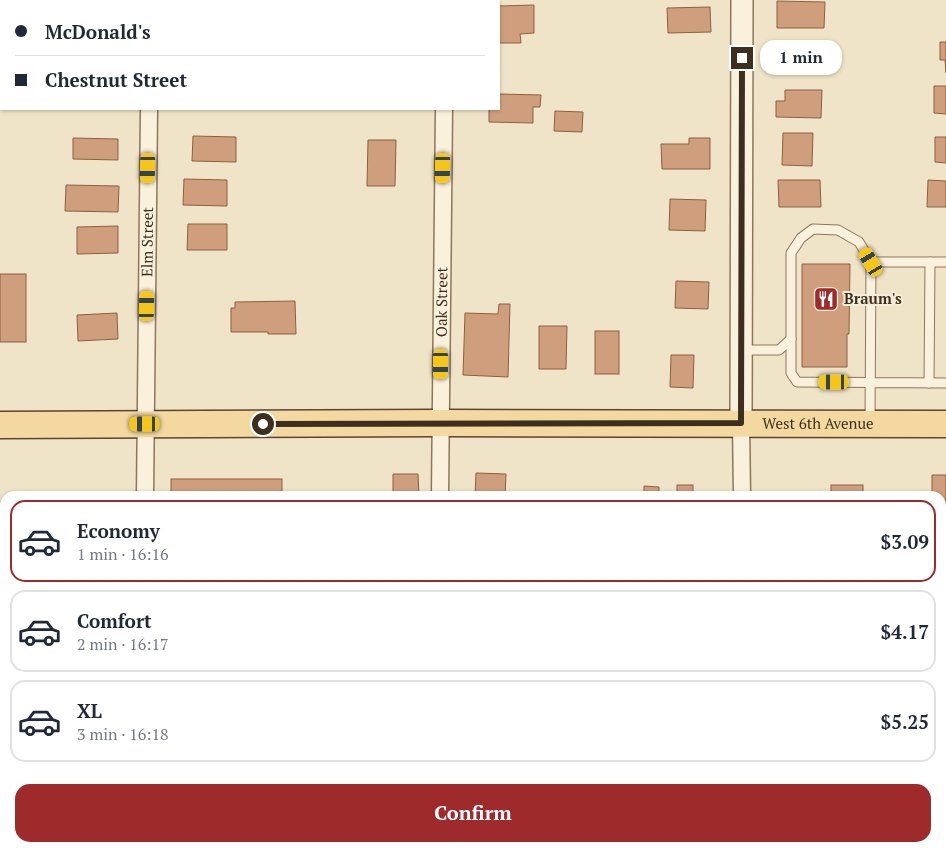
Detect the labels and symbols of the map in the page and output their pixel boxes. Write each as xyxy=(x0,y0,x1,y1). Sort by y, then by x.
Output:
callout: 1 min xyxy=(760,40,842,76)
route end xyxy=(731,47,753,69)
car xyxy=(140,153,155,183)
car xyxy=(435,153,450,183)
street label: Elm Street xyxy=(136,207,157,277)
car xyxy=(856,245,885,279)
street label: Oak Street xyxy=(431,266,451,337)
restaurant icon: Braum's xyxy=(813,286,839,312)
place label: Braum's xyxy=(844,288,902,308)
car xyxy=(139,291,154,321)
car xyxy=(433,349,448,379)
car xyxy=(819,375,849,390)
route start xyxy=(252,413,274,435)
street label: West 6th Avenue xyxy=(762,413,874,433)
car xyxy=(130,417,160,432)

